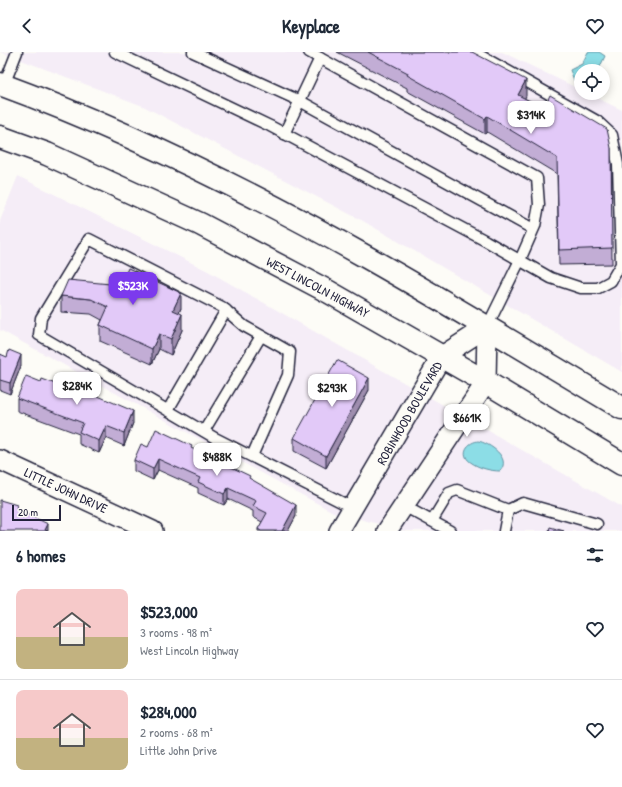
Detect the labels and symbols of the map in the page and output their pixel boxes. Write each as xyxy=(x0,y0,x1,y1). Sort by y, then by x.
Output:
pin: $314K xyxy=(503,101,559,135)
street label: WEST LINCOLN HIGHWAY xyxy=(263,252,373,322)
pin: $523K xyxy=(105,272,161,306)
street label: ROBINHOOD BOULEVARD xyxy=(372,357,446,468)
pin: $284K xyxy=(49,372,105,406)
pin: $293K xyxy=(304,374,360,408)
pin: $661K xyxy=(439,404,495,438)
pin: $488K xyxy=(189,443,245,477)
street label: LITTLE JOHN DRIVE xyxy=(21,463,111,517)
scale bar xyxy=(12,503,61,522)

